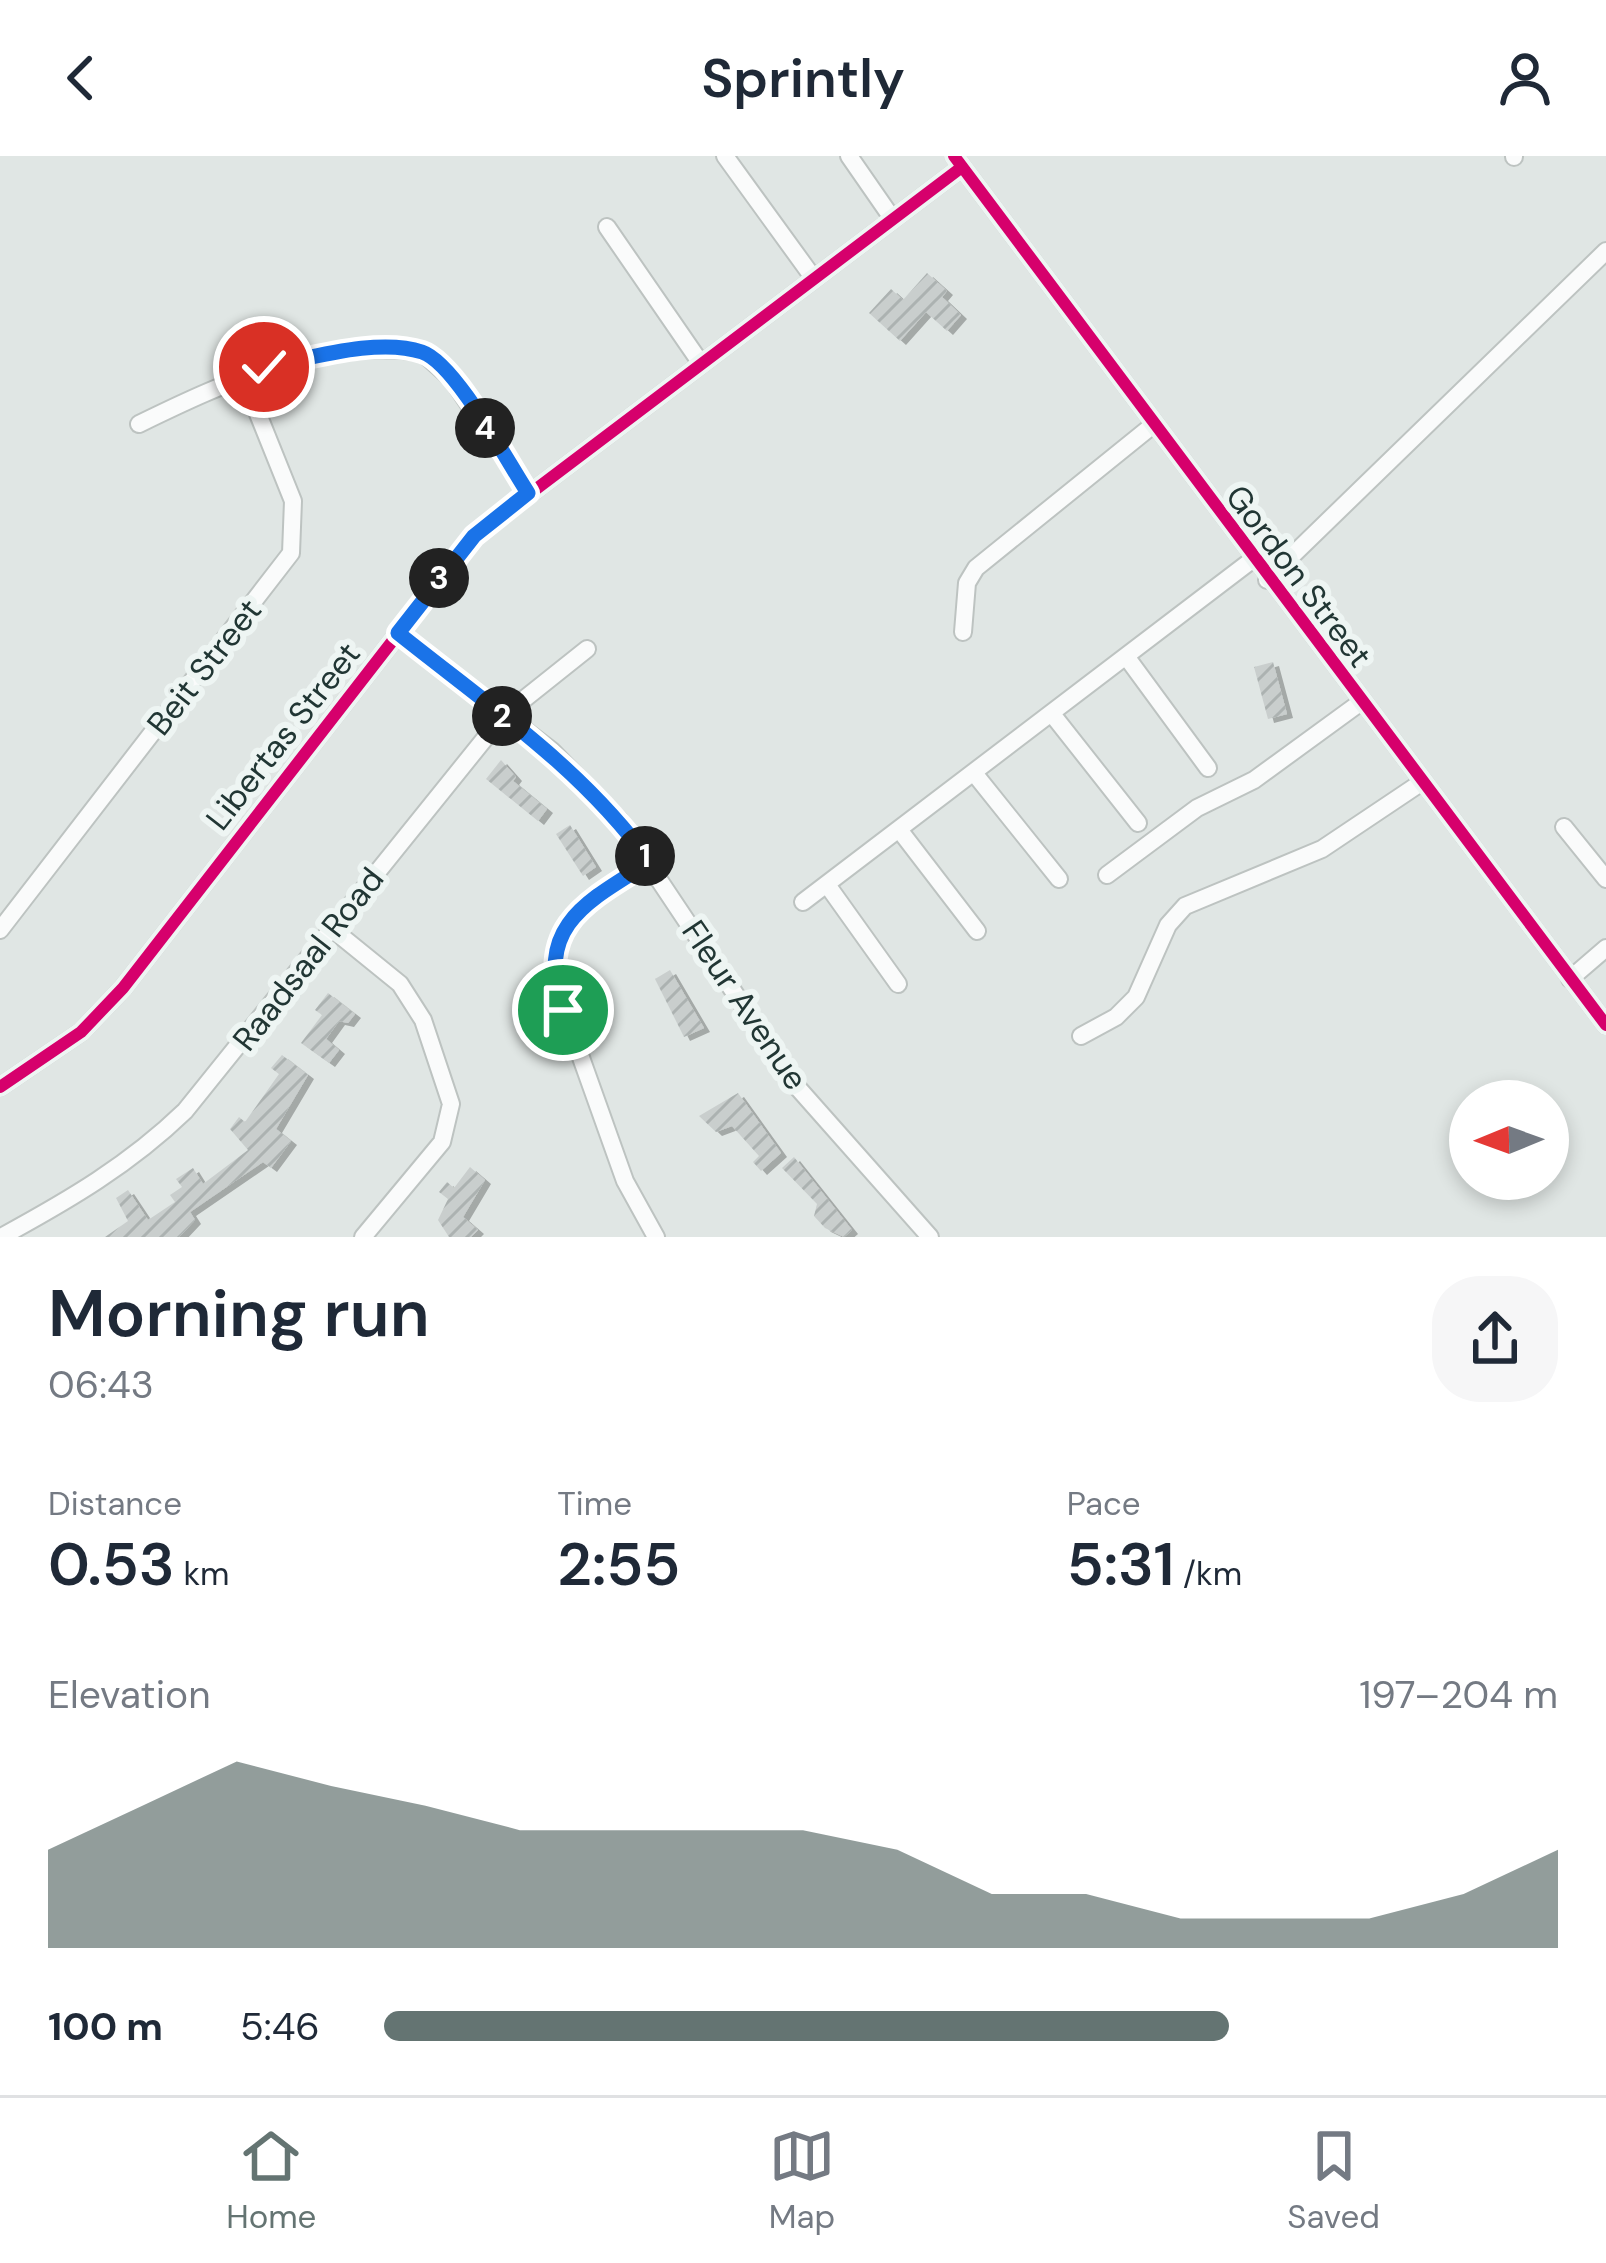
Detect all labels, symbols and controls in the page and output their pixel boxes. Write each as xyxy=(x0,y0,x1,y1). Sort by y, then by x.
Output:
text: Sprintly xyxy=(701,43,905,114)
icon: back xyxy=(48,45,114,111)
icon: person xyxy=(1492,45,1558,111)
pin xyxy=(213,316,315,418)
icon: check xyxy=(231,334,297,400)
pin: 4 xyxy=(455,398,515,458)
text: 4 xyxy=(474,406,496,449)
street label: Gordon Street xyxy=(1216,476,1382,676)
pin: 3 xyxy=(409,548,469,608)
text: 3 xyxy=(429,556,449,599)
street label: Beit Street xyxy=(137,590,271,744)
street label: Libertas Street xyxy=(196,633,370,839)
pin: 2 xyxy=(472,686,532,746)
text: 2 xyxy=(492,694,512,737)
pin: 1 xyxy=(615,826,675,886)
text: 1 xyxy=(639,834,651,877)
street label: Raadsaal Road xyxy=(223,859,393,1059)
street label: Fleur Avenue xyxy=(672,912,818,1098)
pin xyxy=(512,959,614,1061)
icon: arrive xyxy=(530,977,596,1043)
north arrow xyxy=(1449,1080,1569,1200)
map controls xyxy=(1449,1080,1569,1200)
text: Morning run xyxy=(48,1271,430,1356)
button: share xyxy=(1432,1276,1558,1402)
text: 06:43 xyxy=(48,1359,154,1410)
text: Distance xyxy=(48,1482,182,1525)
text: Time xyxy=(557,1482,632,1525)
text: Pace xyxy=(1067,1482,1141,1525)
text: 0.53 xyxy=(48,1525,175,1604)
text: 2:55 xyxy=(557,1525,680,1604)
text: 5:31 xyxy=(1067,1525,1174,1604)
text: km xyxy=(175,1552,230,1595)
text: /km xyxy=(1174,1552,1242,1595)
text: Elevation xyxy=(48,1669,211,1720)
text: 197–204 m xyxy=(1359,1669,1558,1720)
text: 100 m xyxy=(48,2001,163,2052)
text: 5:46 xyxy=(240,2001,320,2052)
tab: Home xyxy=(226,2123,316,2238)
tab: Map xyxy=(769,2123,835,2238)
tab: Saved xyxy=(1287,2123,1380,2238)

